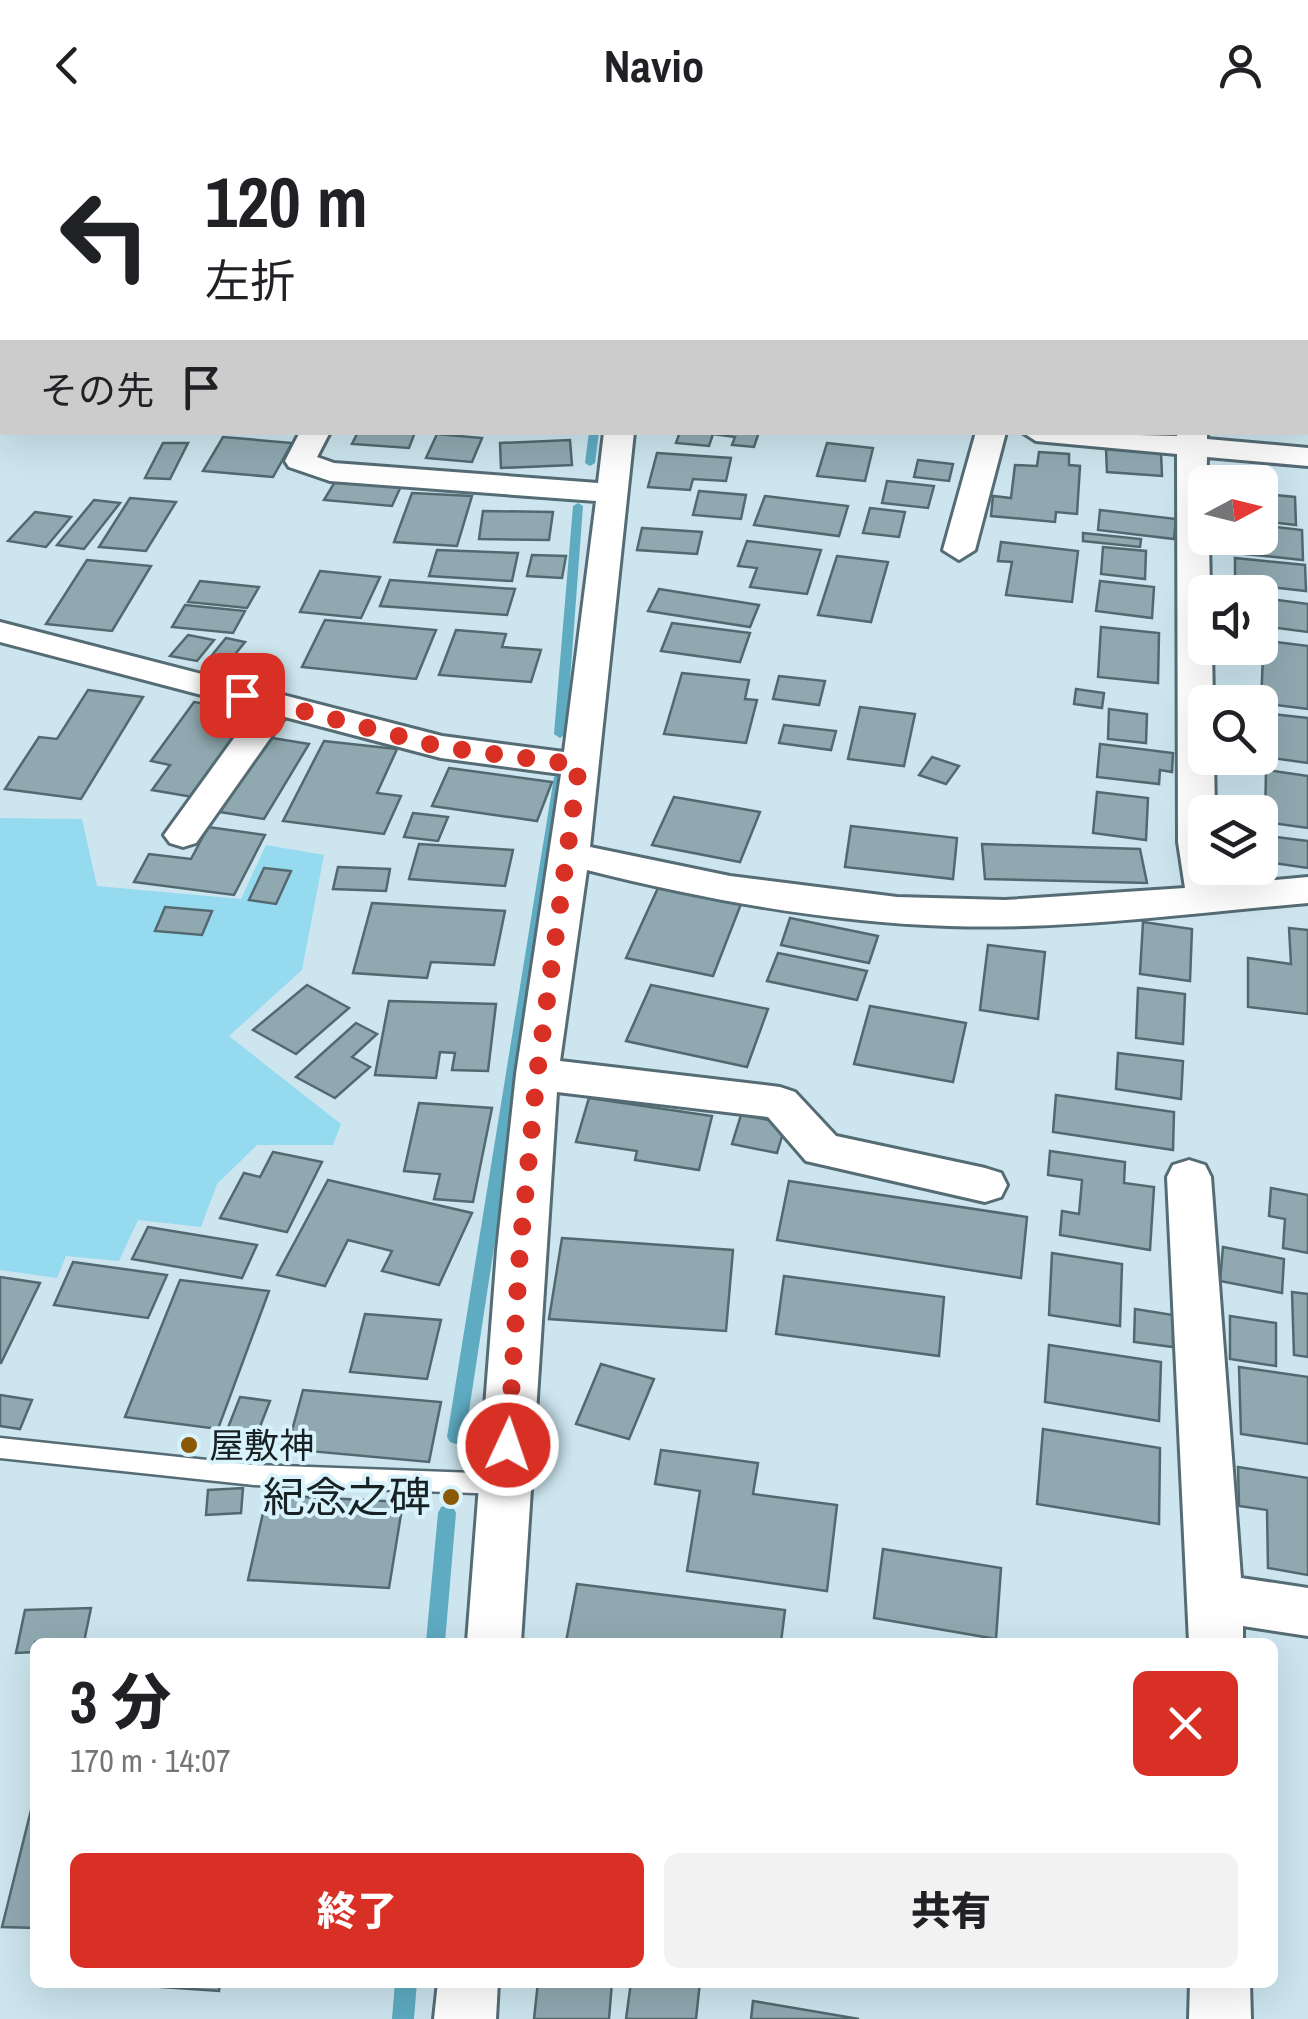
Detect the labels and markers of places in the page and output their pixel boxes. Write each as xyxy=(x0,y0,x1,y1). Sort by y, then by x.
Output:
pin xyxy=(200,653,285,738)
place label: 屋敷神 xyxy=(209,1422,314,1469)
marker: 屋敷神 xyxy=(178,1434,200,1456)
place label: 紀念之碑 xyxy=(263,1469,431,1525)
marker: 紀念之碑 xyxy=(440,1486,462,1508)

